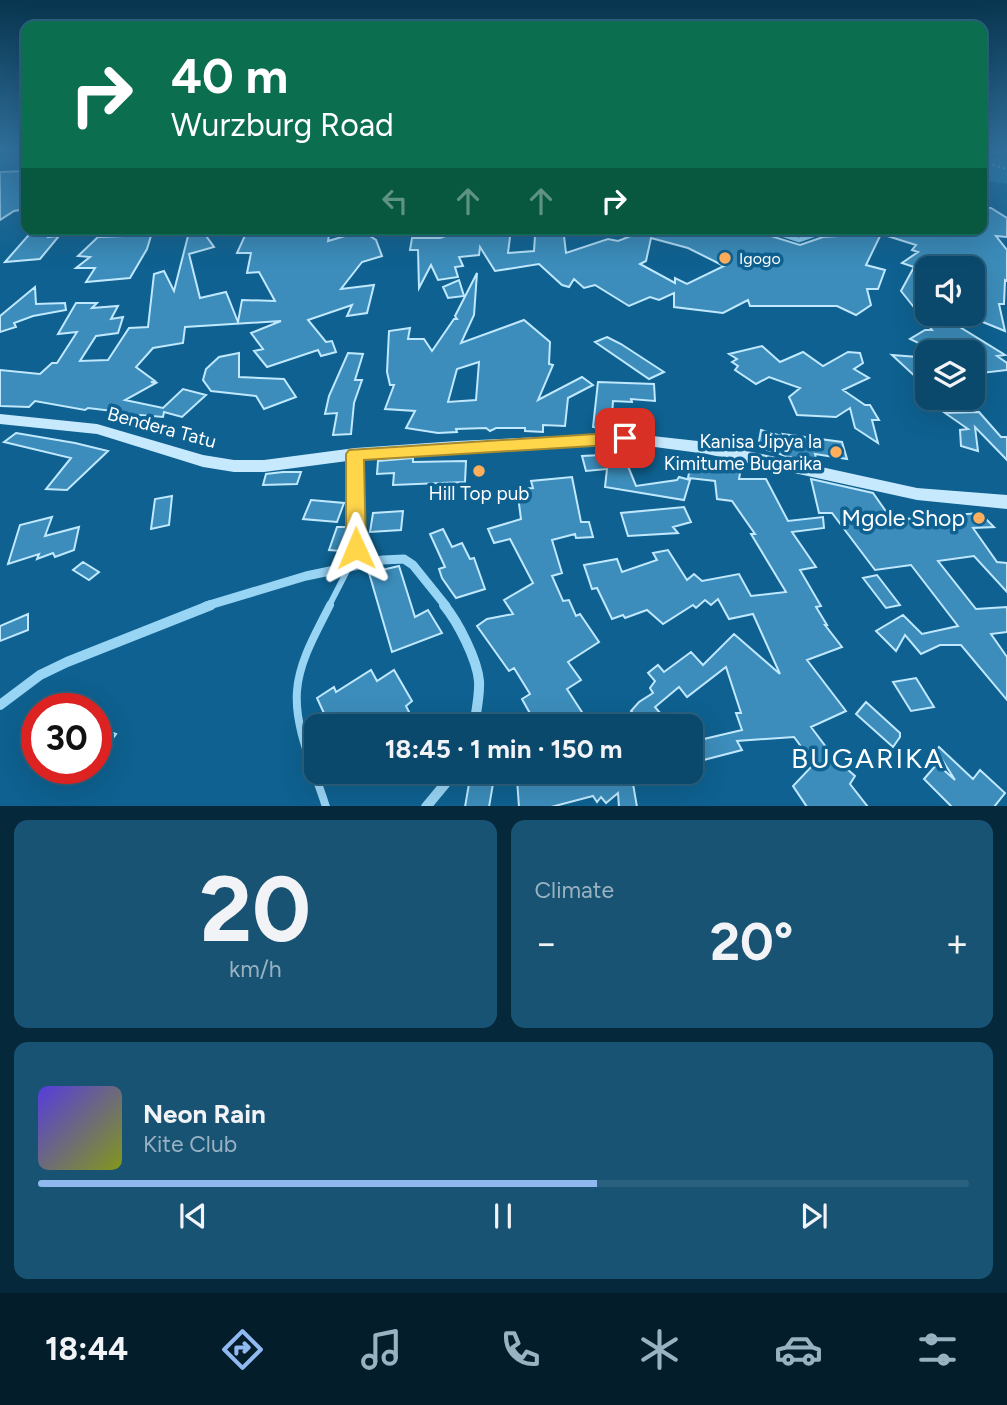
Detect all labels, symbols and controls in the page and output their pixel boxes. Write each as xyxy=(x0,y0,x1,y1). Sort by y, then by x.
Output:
text: 40 m xyxy=(171,46,288,105)
icon: right xyxy=(56,49,147,140)
text: Wurzburg Road xyxy=(171,106,394,144)
icon: left xyxy=(376,182,414,220)
icon: ahead xyxy=(449,182,487,220)
icon: ahead xyxy=(522,182,560,220)
icon: right xyxy=(595,182,633,220)
place label: Igogo xyxy=(739,249,781,268)
marker: Igogo xyxy=(717,250,733,266)
map controls xyxy=(915,256,985,410)
button: sound xyxy=(915,256,985,326)
button: layers xyxy=(915,340,985,410)
street label: Bendera Tatu xyxy=(105,402,219,453)
pin xyxy=(595,408,655,468)
icon: arrive xyxy=(606,419,644,457)
place label: Kanisa Jipya la Kimitume Bugarika xyxy=(664,430,822,475)
marker: Kanisa Jipya la Kimitume Bugarika xyxy=(828,444,844,460)
marker: Hill Top pub xyxy=(471,463,487,479)
place label: Hill Top pub xyxy=(429,482,529,505)
place label: Mgole Shop xyxy=(842,504,965,532)
marker: Mgole Shop xyxy=(971,510,987,526)
position arrow xyxy=(319,511,393,585)
speed limit sign: 30 xyxy=(21,693,112,784)
text: 18:45 · 1 min · 150 m xyxy=(385,733,622,765)
district label: BUGARIKA xyxy=(791,741,945,775)
text: 20 xyxy=(199,855,311,964)
text: Climate xyxy=(535,876,614,904)
text: 20° xyxy=(710,911,793,973)
text: − xyxy=(535,920,558,966)
text: + xyxy=(945,920,969,966)
text: km/h xyxy=(229,955,282,983)
text: Neon Rain xyxy=(143,1098,266,1130)
text: Kite Club xyxy=(143,1130,237,1158)
icon: previous xyxy=(174,1197,212,1235)
icon: pause xyxy=(484,1197,522,1235)
icon: next xyxy=(795,1197,833,1235)
icon: directions xyxy=(218,1325,267,1374)
icon: music xyxy=(357,1325,406,1374)
icon: phone xyxy=(496,1325,545,1374)
icon: climate xyxy=(635,1325,684,1374)
icon: car xyxy=(774,1325,823,1374)
icon: filters xyxy=(913,1325,962,1374)
text: 18:44 xyxy=(45,1330,128,1368)

